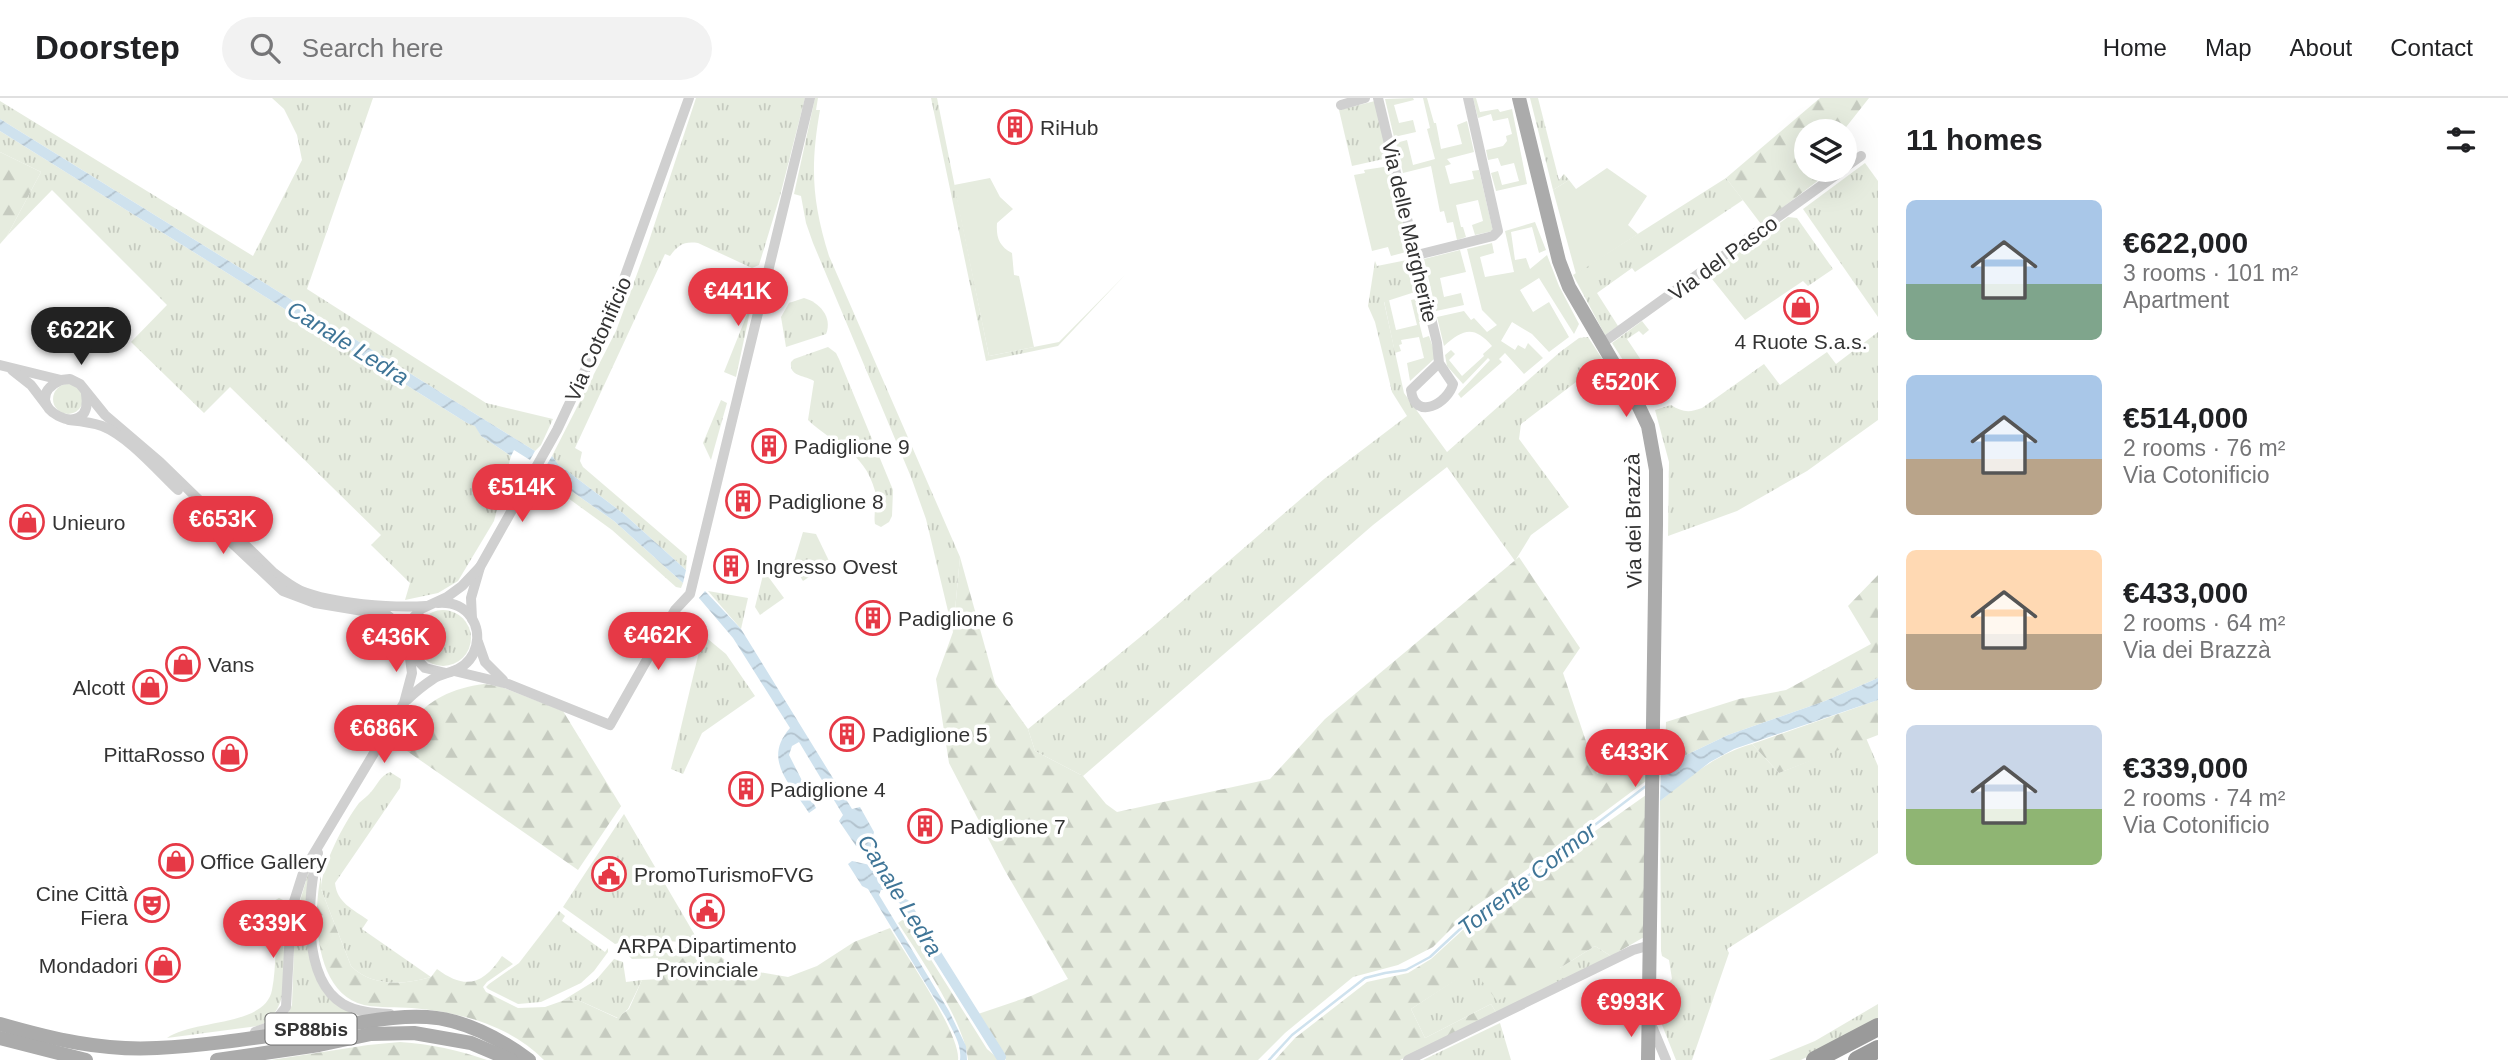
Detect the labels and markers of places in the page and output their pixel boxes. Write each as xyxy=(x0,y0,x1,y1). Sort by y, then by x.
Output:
building icon: RiHub xyxy=(996,108,1034,146)
place label: RiHub xyxy=(1040,116,1098,139)
pin: €441K xyxy=(689,268,787,328)
shop icon: 4 Ruote S.a.s. xyxy=(1782,288,1820,326)
pin: €622K xyxy=(32,308,130,367)
place label: 4 Ruote S.a.s. xyxy=(1734,330,1868,353)
pin: €520K xyxy=(1577,360,1675,419)
building icon: Padiglione 9 xyxy=(750,427,788,465)
place label: Padiglione 9 xyxy=(794,435,910,458)
pin: €514K xyxy=(473,464,571,524)
building icon: Padiglione 8 xyxy=(724,482,762,520)
place label: Padiglione 8 xyxy=(768,490,884,513)
pin: €653K xyxy=(174,496,272,556)
shop icon: Unieuro xyxy=(8,503,46,541)
place label: Unieuro xyxy=(52,511,126,534)
building icon: Ingresso Ovest xyxy=(712,547,750,585)
place label: Ingresso Ovest xyxy=(756,555,897,578)
building icon: Padiglione 6 xyxy=(854,599,892,637)
place label: Padiglione 6 xyxy=(898,607,1014,630)
pin: €462K xyxy=(609,612,707,672)
pin: €436K xyxy=(347,614,445,674)
shop icon: Vans xyxy=(164,645,202,683)
place label: Vans xyxy=(208,653,254,676)
shop icon: Alcott xyxy=(131,668,169,706)
place label: Alcott xyxy=(72,676,125,699)
pin: €686K xyxy=(335,706,433,765)
building icon: Padiglione 5 xyxy=(828,715,866,753)
place label: Padiglione 5 xyxy=(872,723,988,746)
pin: €433K xyxy=(1586,730,1684,789)
shop icon: PittaRosso xyxy=(211,735,249,773)
place label: PittaRosso xyxy=(103,743,205,766)
building icon: Padiglione 4 xyxy=(727,770,765,808)
place label: Padiglione 4 xyxy=(770,778,886,801)
building icon: Padiglione 7 xyxy=(906,807,944,845)
place label: Padiglione 7 xyxy=(950,815,1066,838)
shop icon: Office Gallery xyxy=(157,842,195,880)
place label: Office Gallery xyxy=(200,850,327,873)
public building icon: PromoTurismoFVG xyxy=(590,855,628,893)
place label: PromoTurismoFVG xyxy=(634,863,814,886)
place label: Cine Città Fiera xyxy=(36,882,128,929)
theatre icon: Cine Città Fiera xyxy=(133,886,171,924)
public building icon: ARPA Dipartimento Provinciale xyxy=(688,892,726,930)
pin: €339K xyxy=(224,900,322,960)
place label: ARPA Dipartimento Provinciale xyxy=(617,934,797,981)
shop icon: Mondadori xyxy=(144,946,182,984)
place label: Mondadori xyxy=(39,954,138,977)
pin: €993K xyxy=(1582,979,1680,1039)

